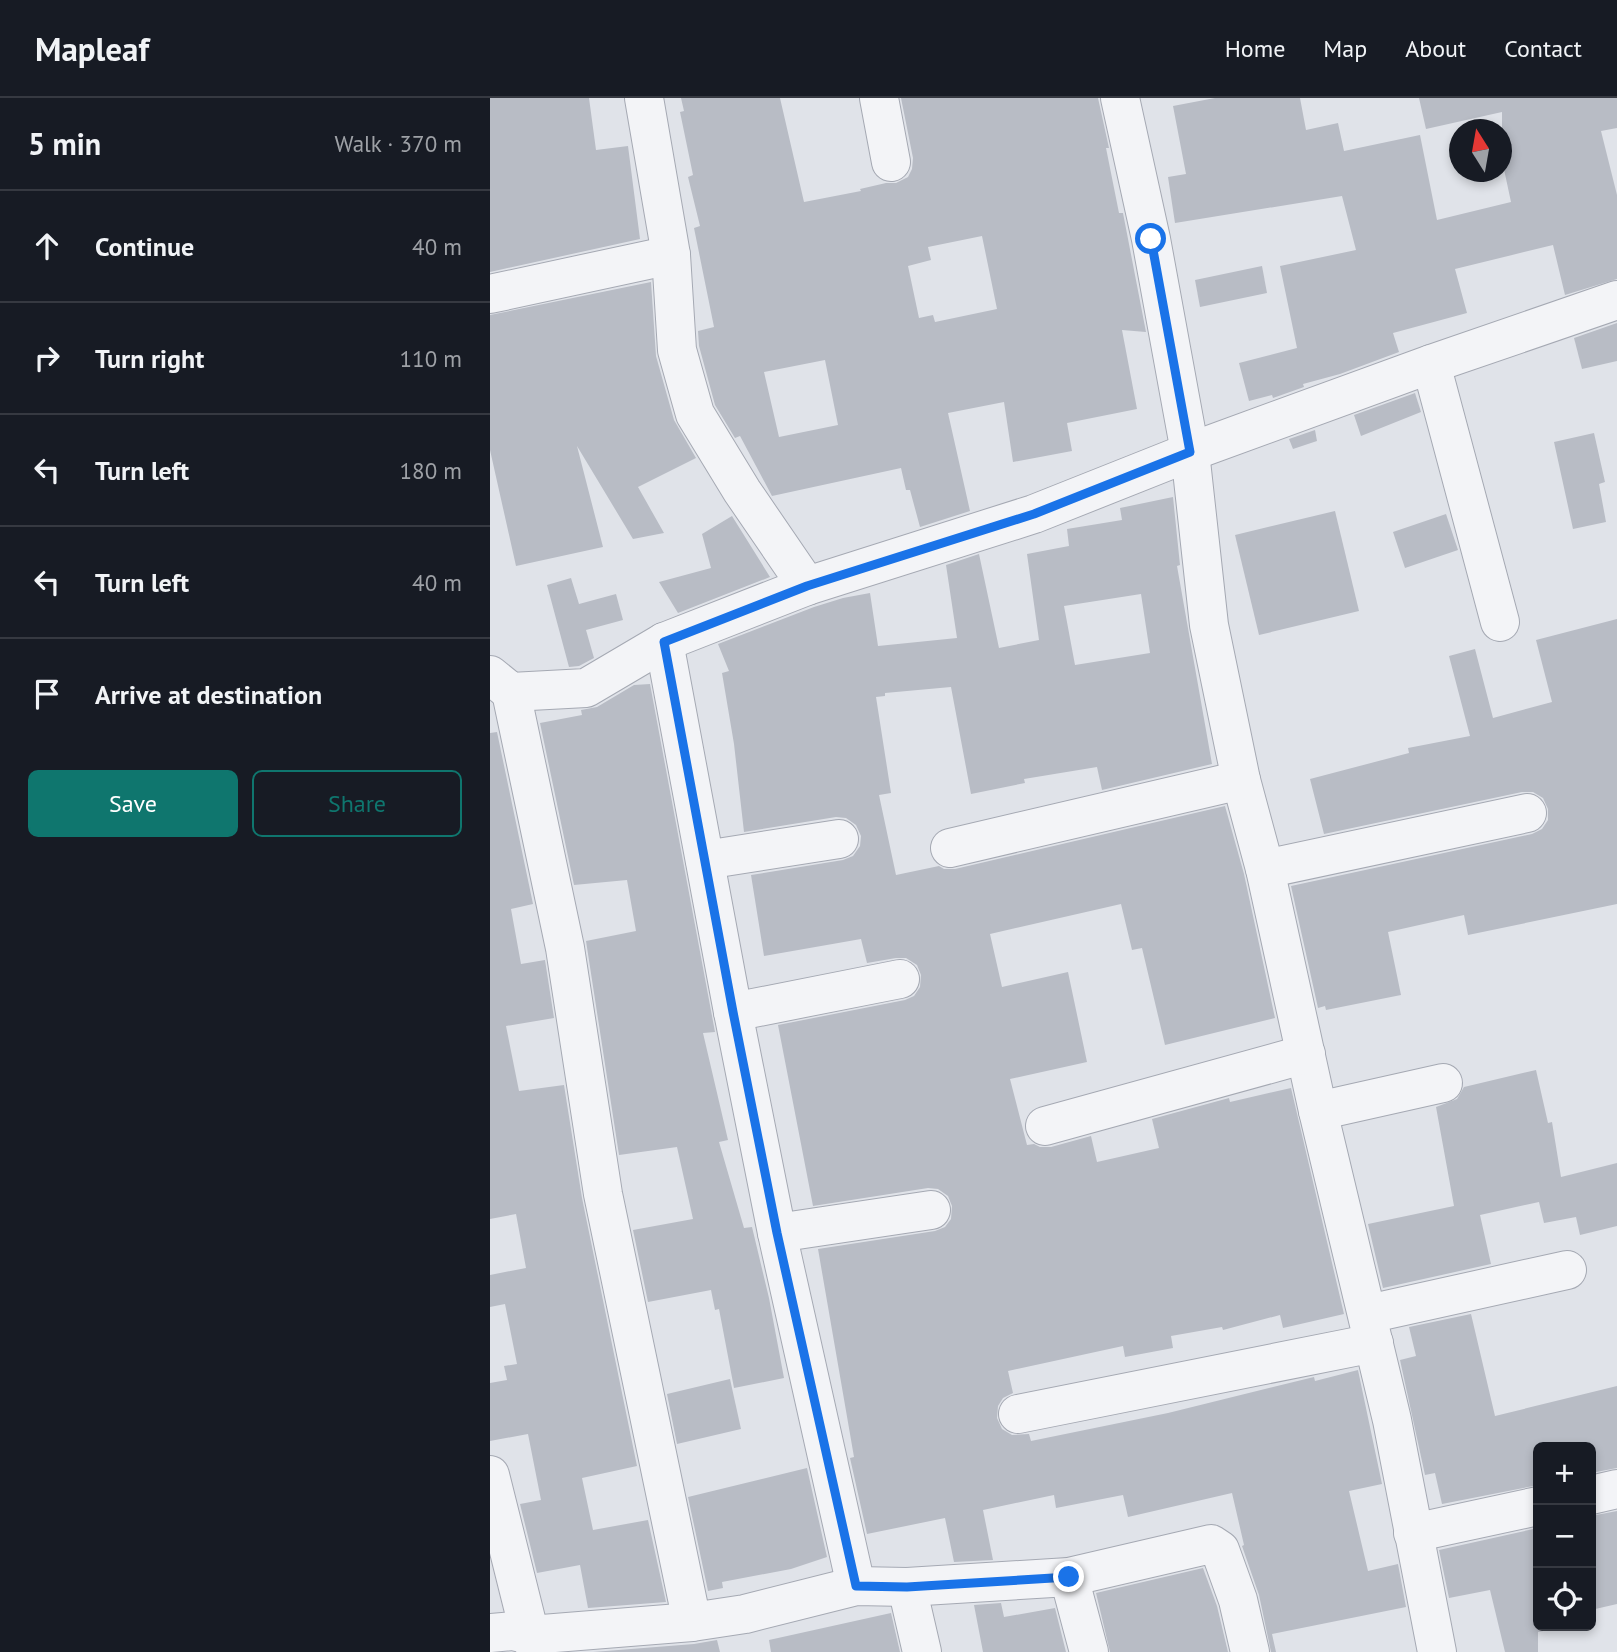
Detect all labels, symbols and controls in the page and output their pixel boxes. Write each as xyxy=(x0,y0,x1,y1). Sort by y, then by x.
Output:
text: Mapleaf xyxy=(35,27,149,70)
text: Home xyxy=(1225,33,1285,64)
text: Map xyxy=(1323,33,1367,64)
text: About xyxy=(1405,33,1466,64)
text: Contact xyxy=(1504,33,1582,64)
north arrow xyxy=(1449,119,1512,182)
text: 5 min xyxy=(28,124,101,163)
text: Walk · 370 m xyxy=(335,129,462,158)
route start xyxy=(1135,223,1166,254)
icon: ahead xyxy=(28,227,66,265)
text: Continue xyxy=(95,230,194,263)
text: 40 m xyxy=(412,232,462,261)
icon: right xyxy=(28,339,66,377)
text: Turn right xyxy=(95,342,204,375)
text: 110 m xyxy=(400,344,462,373)
icon: left xyxy=(28,451,66,489)
text: Turn left xyxy=(95,454,189,487)
text: 180 m xyxy=(400,456,462,485)
icon: left xyxy=(28,563,66,601)
text: Turn left xyxy=(95,566,189,599)
text: 40 m xyxy=(412,568,462,597)
icon: arrive xyxy=(28,675,66,713)
text: Arrive at destination xyxy=(95,678,322,711)
button: Save xyxy=(28,770,238,837)
button: Share xyxy=(252,770,462,837)
map controls xyxy=(1533,1442,1596,1631)
button: + xyxy=(1533,1442,1596,1505)
button: − xyxy=(1533,1505,1596,1568)
route end xyxy=(1053,1561,1084,1592)
button: locate xyxy=(1533,1568,1596,1631)

